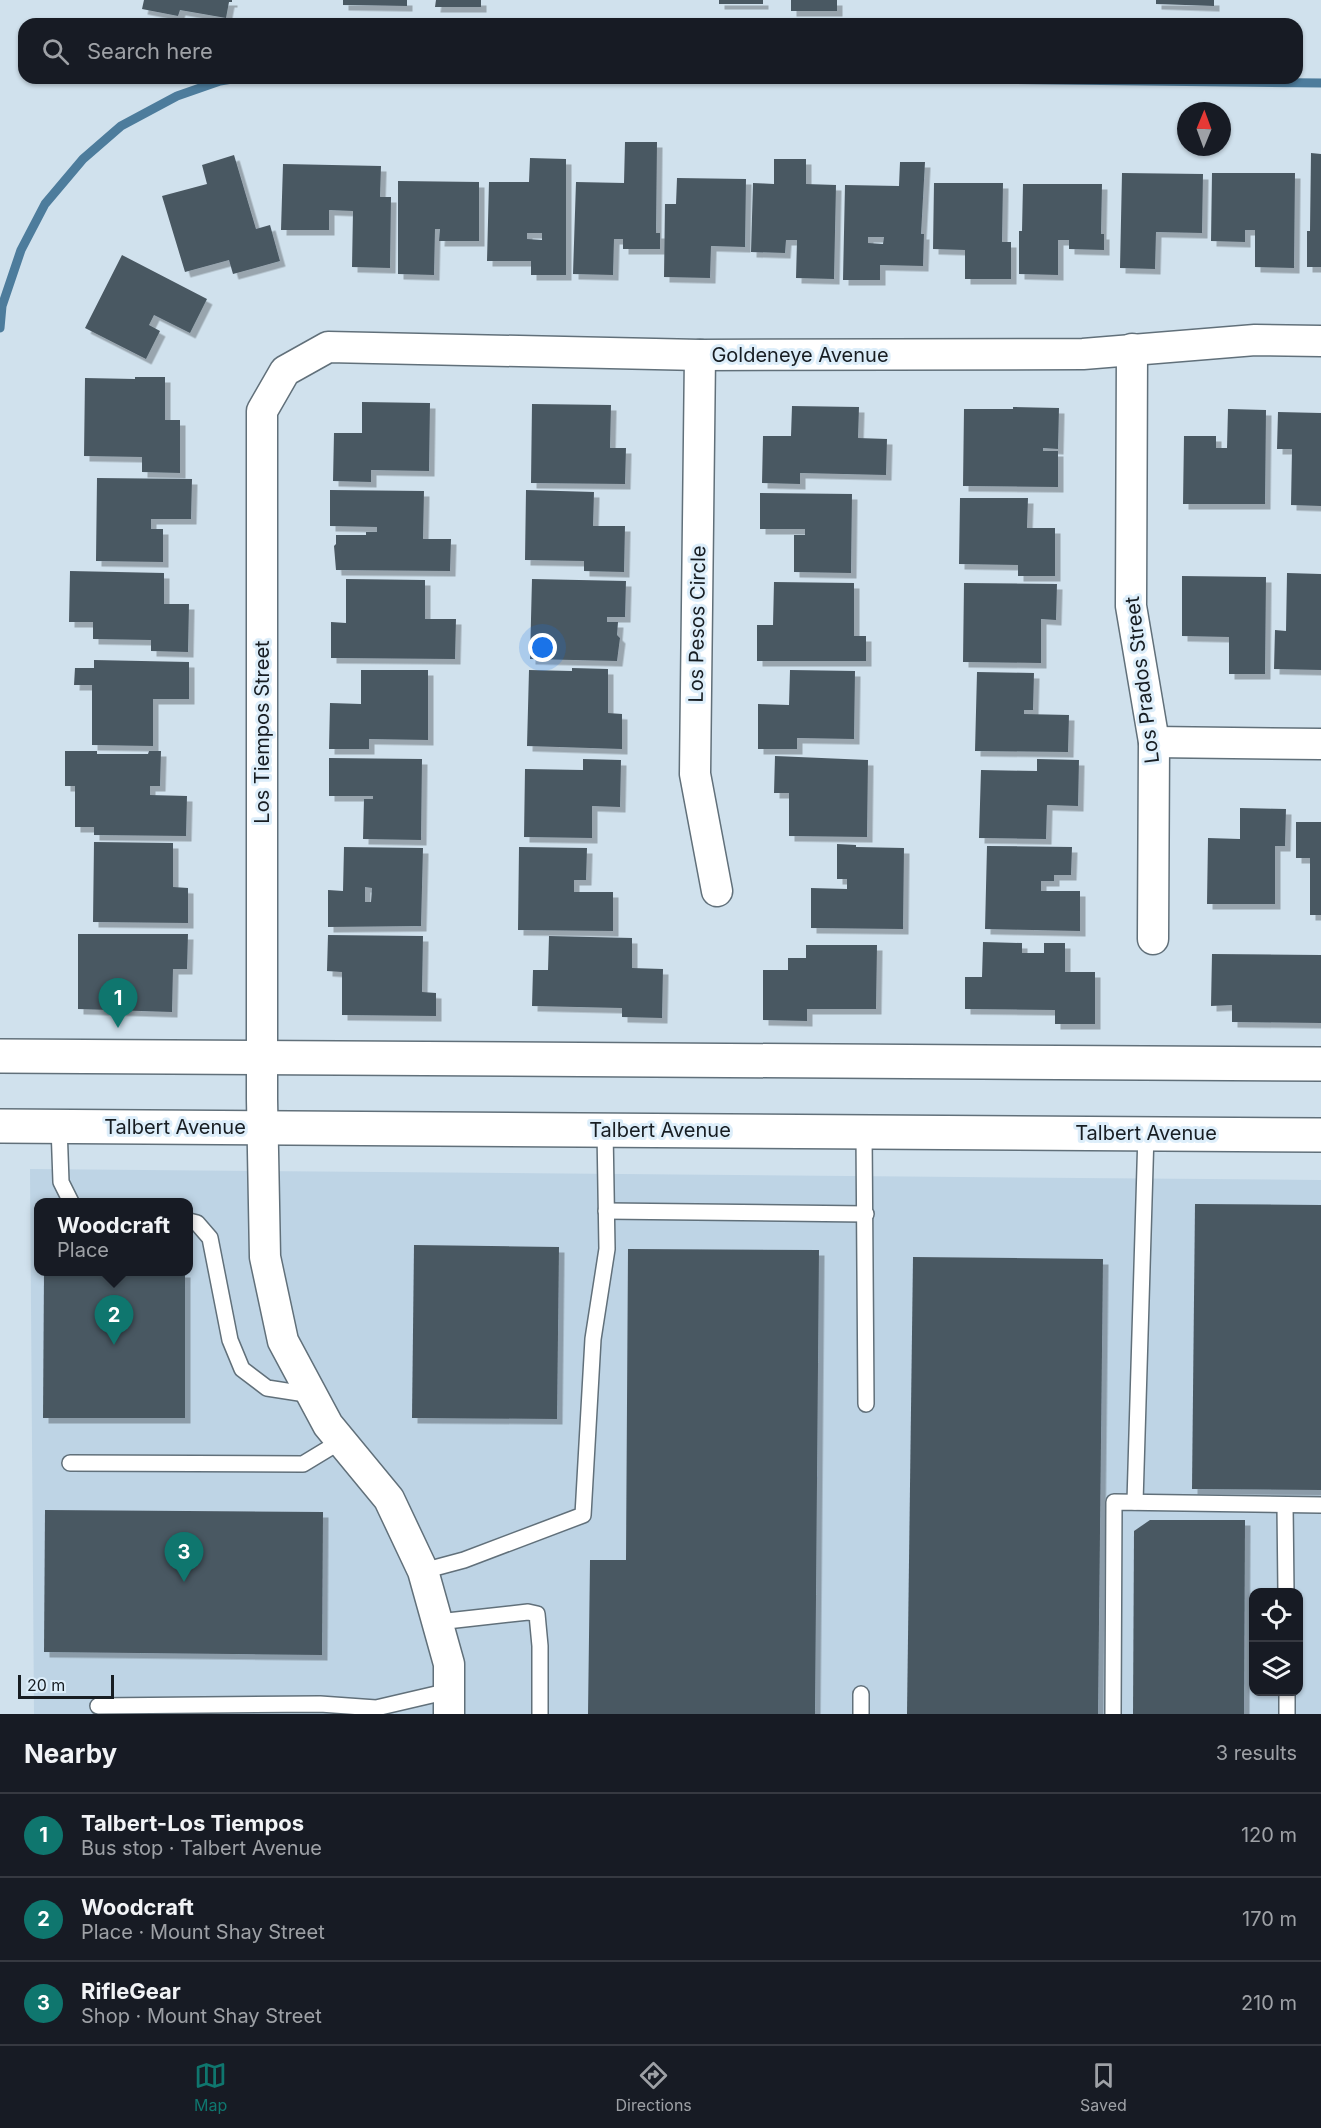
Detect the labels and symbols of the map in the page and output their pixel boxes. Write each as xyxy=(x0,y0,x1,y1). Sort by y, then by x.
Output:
north arrow xyxy=(1177,102,1231,156)
street label: Goldeneye Avenue xyxy=(711,343,889,367)
street label: Los Pesos Circle xyxy=(684,545,710,703)
street label: Los Prados Street xyxy=(1120,595,1164,765)
your location xyxy=(528,633,557,662)
street label: Los Tiempos Street xyxy=(250,640,274,824)
pin: 1 xyxy=(98,978,138,1028)
street label: Talbert Avenue xyxy=(104,1115,246,1139)
street label: Talbert Avenue xyxy=(589,1118,731,1142)
street label: Talbert Avenue xyxy=(1075,1121,1217,1145)
pin: 2 xyxy=(94,1296,134,1345)
pin: 3 xyxy=(164,1532,204,1582)
scale bar xyxy=(18,1672,114,1700)

